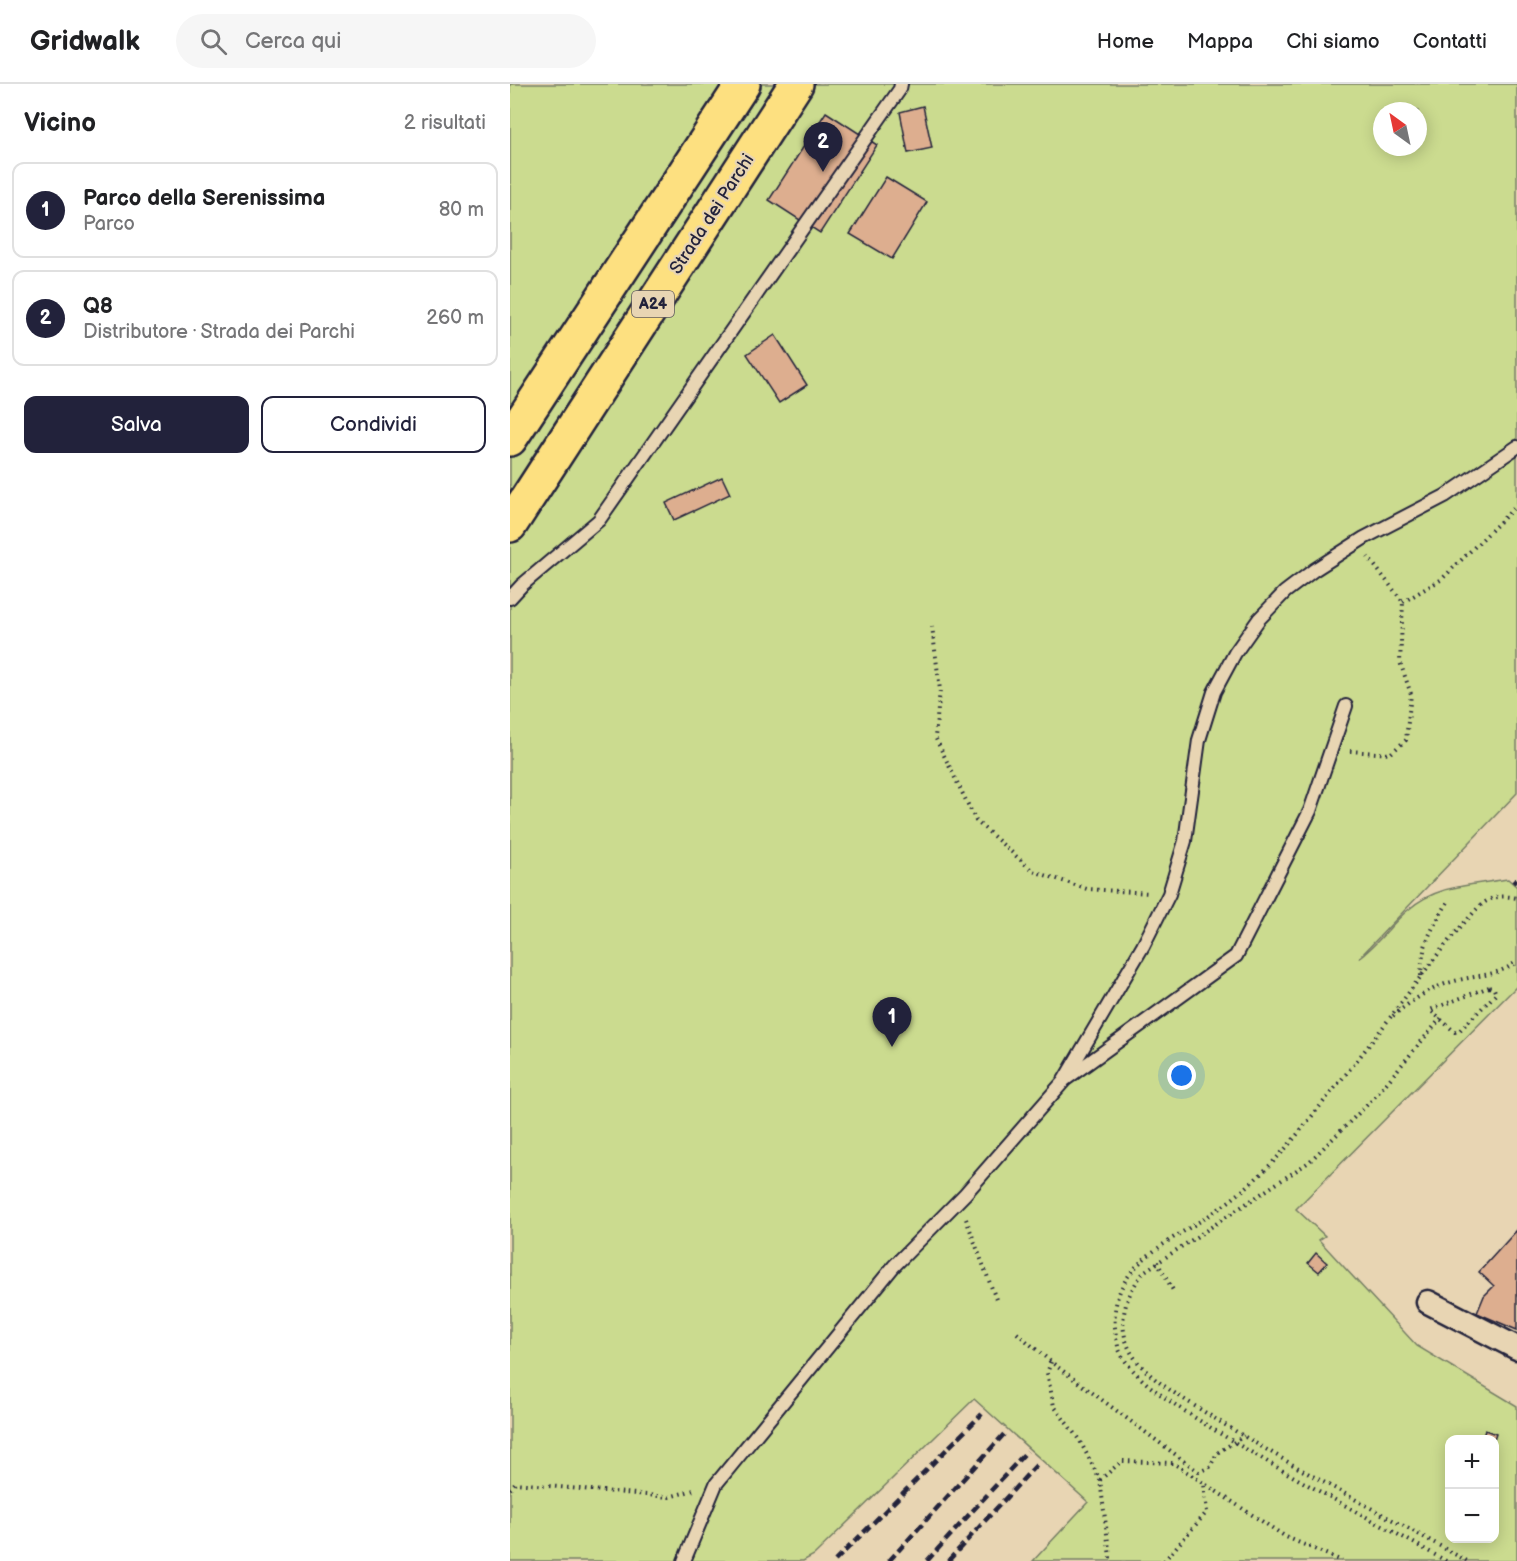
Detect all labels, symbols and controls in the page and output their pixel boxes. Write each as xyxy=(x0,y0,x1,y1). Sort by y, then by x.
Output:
search box xyxy=(176,14,596,68)
text: Gridwalk xyxy=(30,25,140,58)
icon: search xyxy=(197,25,230,58)
text: Cerca qui xyxy=(245,28,341,55)
text: Home xyxy=(1097,29,1154,54)
text: Mappa xyxy=(1187,29,1253,54)
text: Chi siamo xyxy=(1286,29,1380,54)
text: Contatti xyxy=(1413,29,1487,54)
north arrow xyxy=(1373,102,1427,156)
text: Vicino xyxy=(24,108,96,139)
text: 2 risultati xyxy=(404,111,486,135)
pin: 2 xyxy=(804,122,842,172)
street label: Strada dei Parchi xyxy=(665,150,759,278)
text: Parco della Serenissima xyxy=(83,185,325,212)
text: 1 xyxy=(41,198,50,222)
text: 80 m xyxy=(439,198,484,222)
text: Parco xyxy=(83,212,135,236)
road number: A24 xyxy=(632,291,674,317)
text: Q8 xyxy=(83,293,113,320)
text: 2 xyxy=(40,306,51,330)
text: 260 m xyxy=(426,306,484,330)
text: Distributore · Strada dei Parchi xyxy=(83,320,355,344)
button: Salva xyxy=(24,396,249,453)
button: Condividi xyxy=(261,396,486,453)
pin: 1 xyxy=(872,998,911,1047)
your location xyxy=(1167,1061,1196,1090)
map controls xyxy=(1445,1435,1499,1543)
button: + xyxy=(1445,1435,1499,1489)
button: − xyxy=(1445,1489,1499,1543)

